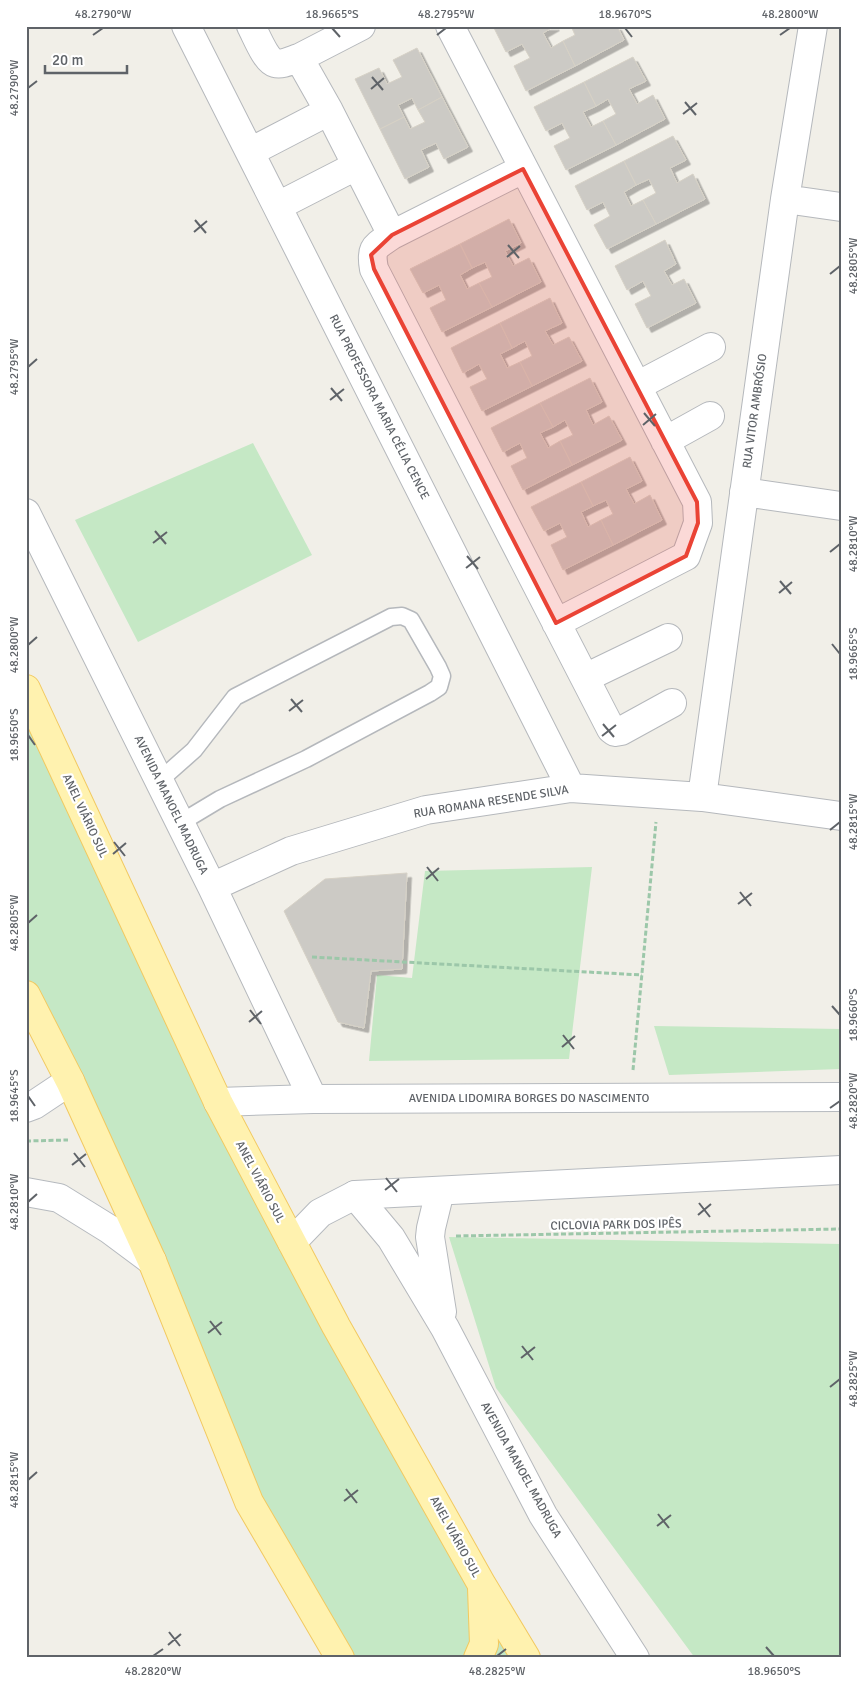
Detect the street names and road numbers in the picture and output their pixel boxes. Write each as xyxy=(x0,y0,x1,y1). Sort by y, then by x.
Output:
street label: RUA PROFESSORA MARIA CÉLIA CENCE xyxy=(326,312,432,502)
street label: RUA VITOR AMBRÓSIO xyxy=(740,353,771,469)
street label: AVENIDA MANOEL MADRUGA xyxy=(131,733,212,878)
street label: ANEL VIÁRIO SUL xyxy=(59,772,111,860)
street label: RUA ROMANA RESENDE SILVA xyxy=(412,782,570,822)
street label: AVENIDA LIDOMIRA BORGES DO NASCIMENTO xyxy=(409,1091,649,1106)
street label: ANEL VIÁRIO SUL xyxy=(232,1138,288,1226)
street label: CICLOVIA PARK DOS IPÊS xyxy=(550,1216,682,1234)
street label: AVENIDA MANOEL MADRUGA xyxy=(477,1399,565,1541)
street label: ANEL VIÁRIO SUL xyxy=(426,1494,484,1580)

